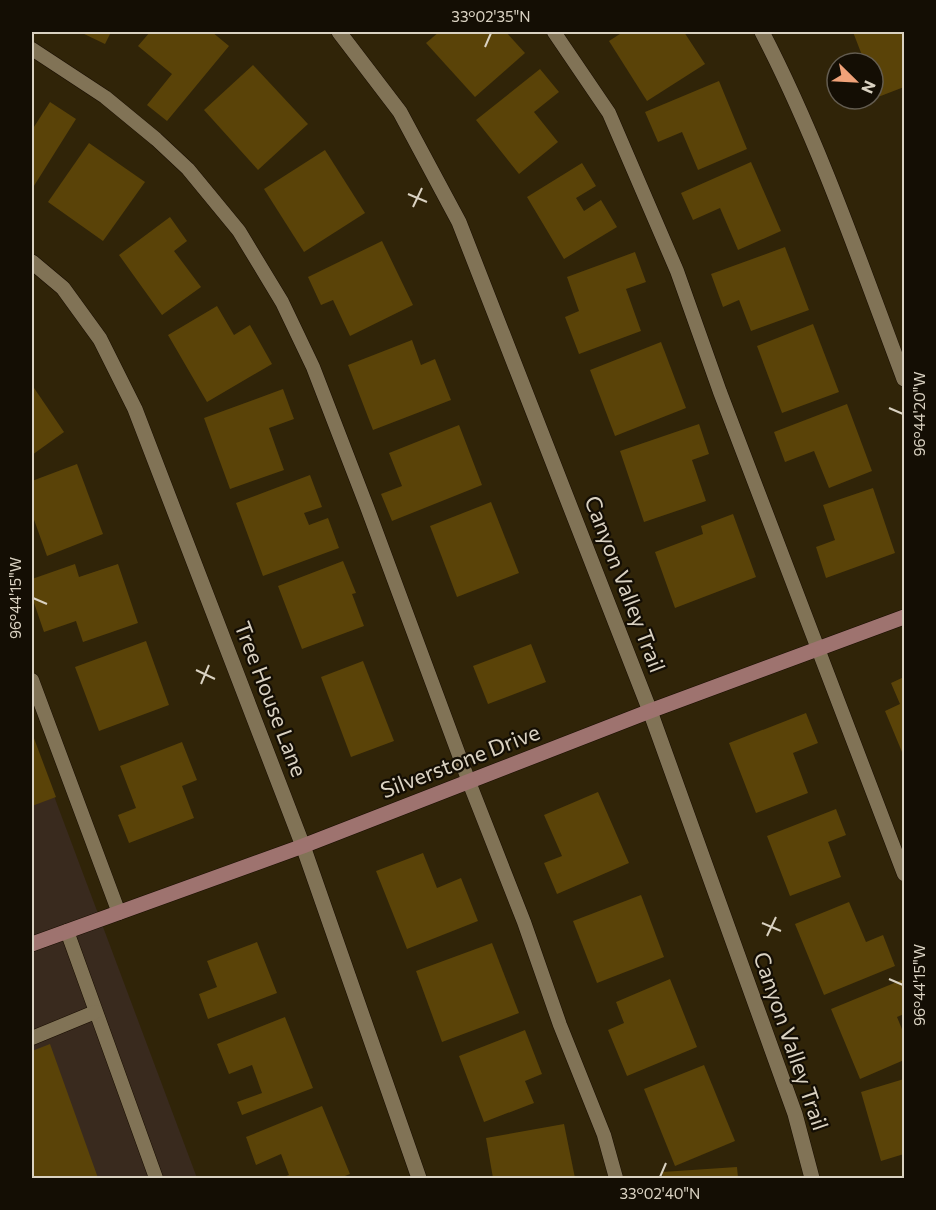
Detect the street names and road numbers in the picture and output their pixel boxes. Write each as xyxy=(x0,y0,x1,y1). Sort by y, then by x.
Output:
street label: Canyon Valley Trail xyxy=(579,492,672,676)
street label: Tree House Lane xyxy=(229,617,313,780)
street label: Silverstone Drive xyxy=(376,718,543,803)
street label: Canyon Valley Trail xyxy=(748,948,835,1134)

